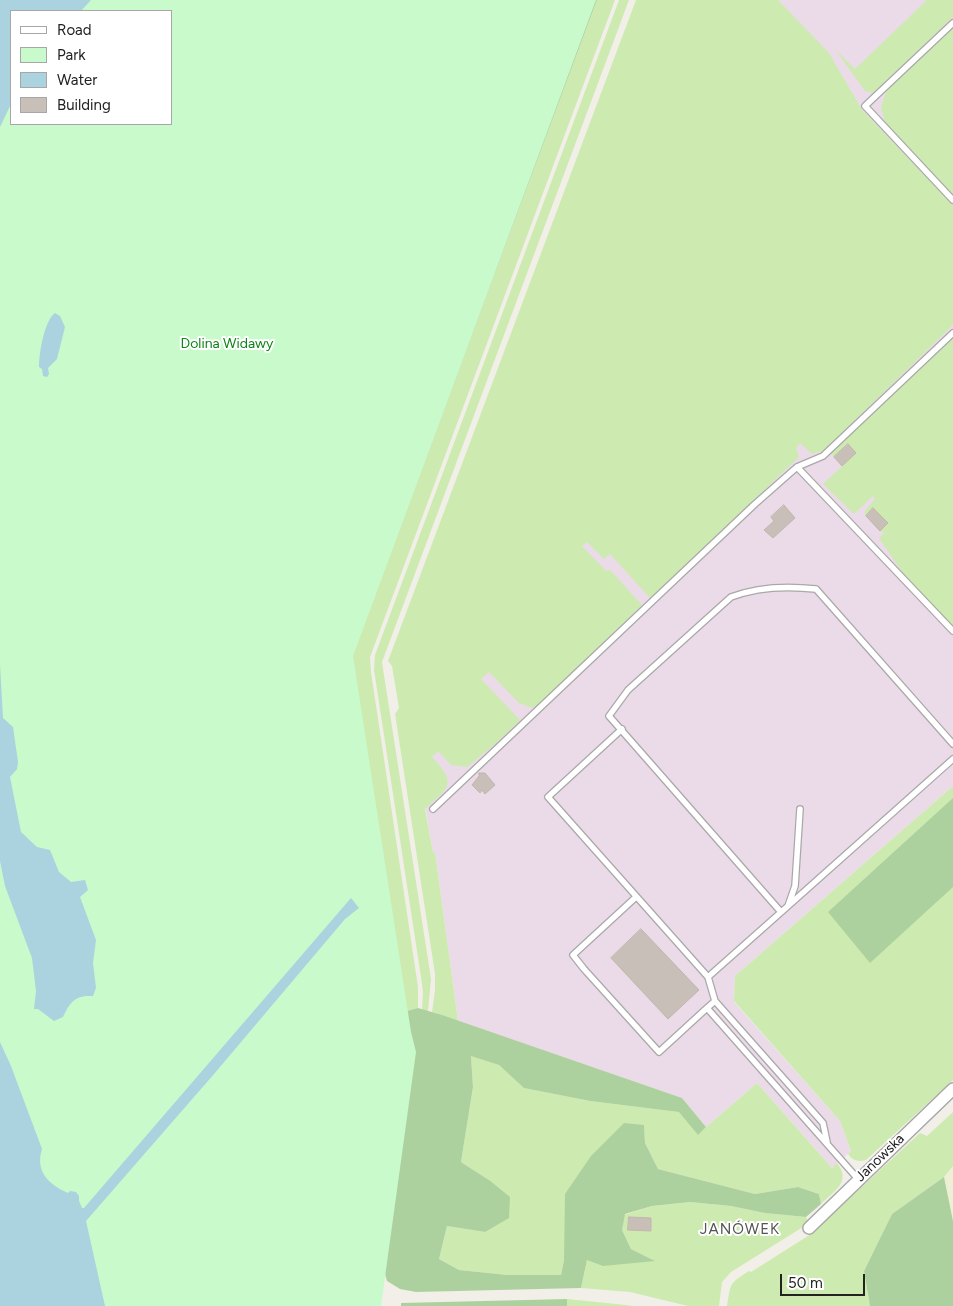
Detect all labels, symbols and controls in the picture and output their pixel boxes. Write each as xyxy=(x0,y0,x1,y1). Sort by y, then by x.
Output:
legend xyxy=(10,10,172,125)
text: Road xyxy=(57,21,92,39)
text: Park xyxy=(57,46,86,64)
text: Water xyxy=(57,71,97,89)
text: Building xyxy=(57,96,111,114)
park label: Dolina Widawy xyxy=(181,336,273,352)
street label: Janowska xyxy=(852,1131,908,1185)
district label: JANÓWEK xyxy=(699,1221,781,1239)
scale bar xyxy=(783,1264,868,1296)
text: 50 m xyxy=(788,1274,823,1292)

